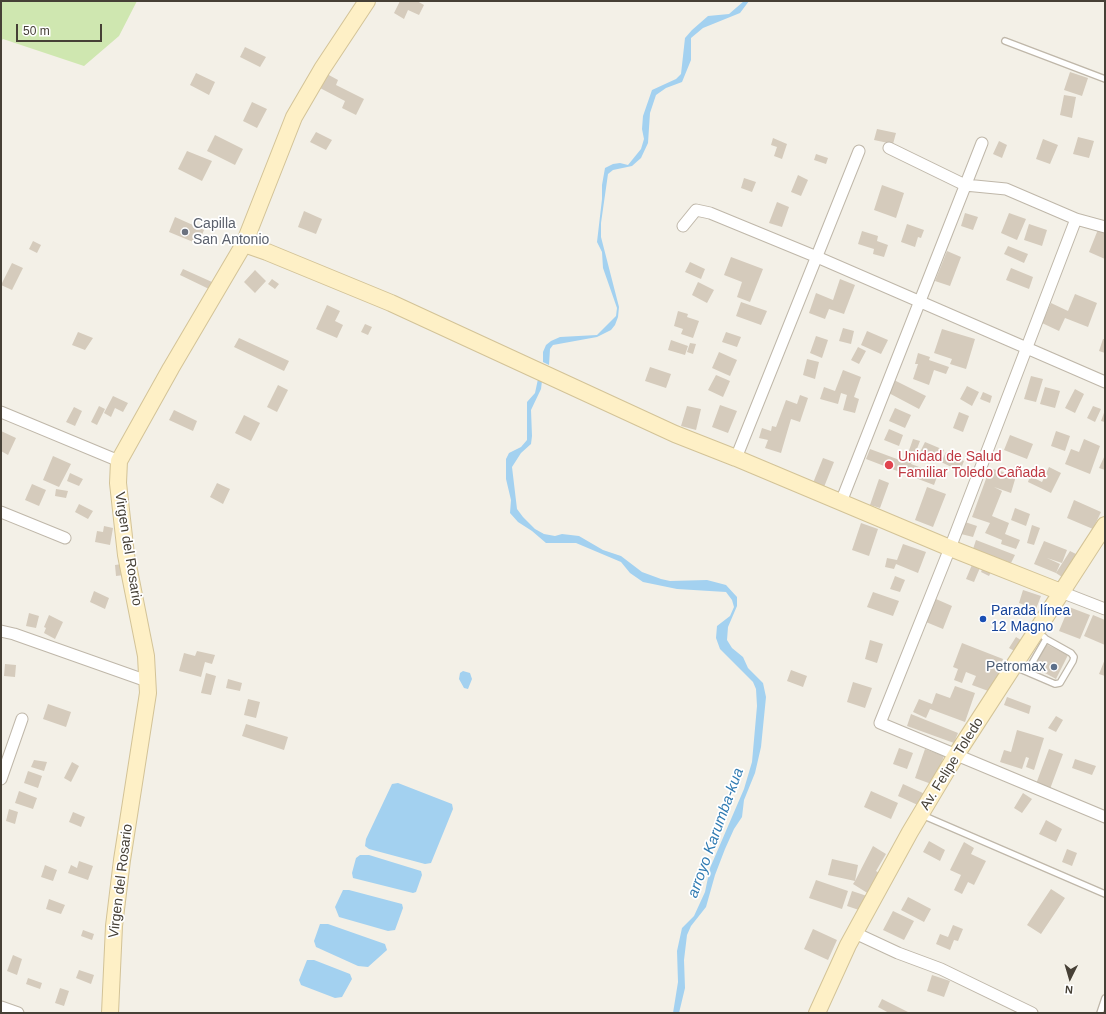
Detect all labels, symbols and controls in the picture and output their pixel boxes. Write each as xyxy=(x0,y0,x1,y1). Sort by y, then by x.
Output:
scale bar xyxy=(18,16,104,42)
text: 50 m xyxy=(23,24,50,38)
place label: Capilla San Antonio xyxy=(193,216,269,248)
marker: Capilla San Antonio xyxy=(180,227,190,237)
place label: Unidad de Salud Familiar Toledo Cañada xyxy=(898,449,1046,482)
marker: Unidad de Salud Familiar Toledo Cañada xyxy=(883,459,895,471)
street label: Virgen del Rosario xyxy=(111,491,145,607)
place label: Parada línea 12 Magno xyxy=(991,603,1070,636)
marker: Parada línea 12 Magno xyxy=(978,614,988,624)
place label: Petromax xyxy=(986,659,1046,675)
marker: Petromax xyxy=(1049,662,1059,672)
street label: Av. Felipe Toledo xyxy=(917,715,987,813)
water label: arroyo Karumba-kua xyxy=(684,766,748,900)
street label: Virgen del Rosario xyxy=(106,823,136,939)
north arrow xyxy=(1050,958,1090,998)
text: N xyxy=(1064,984,1073,996)

